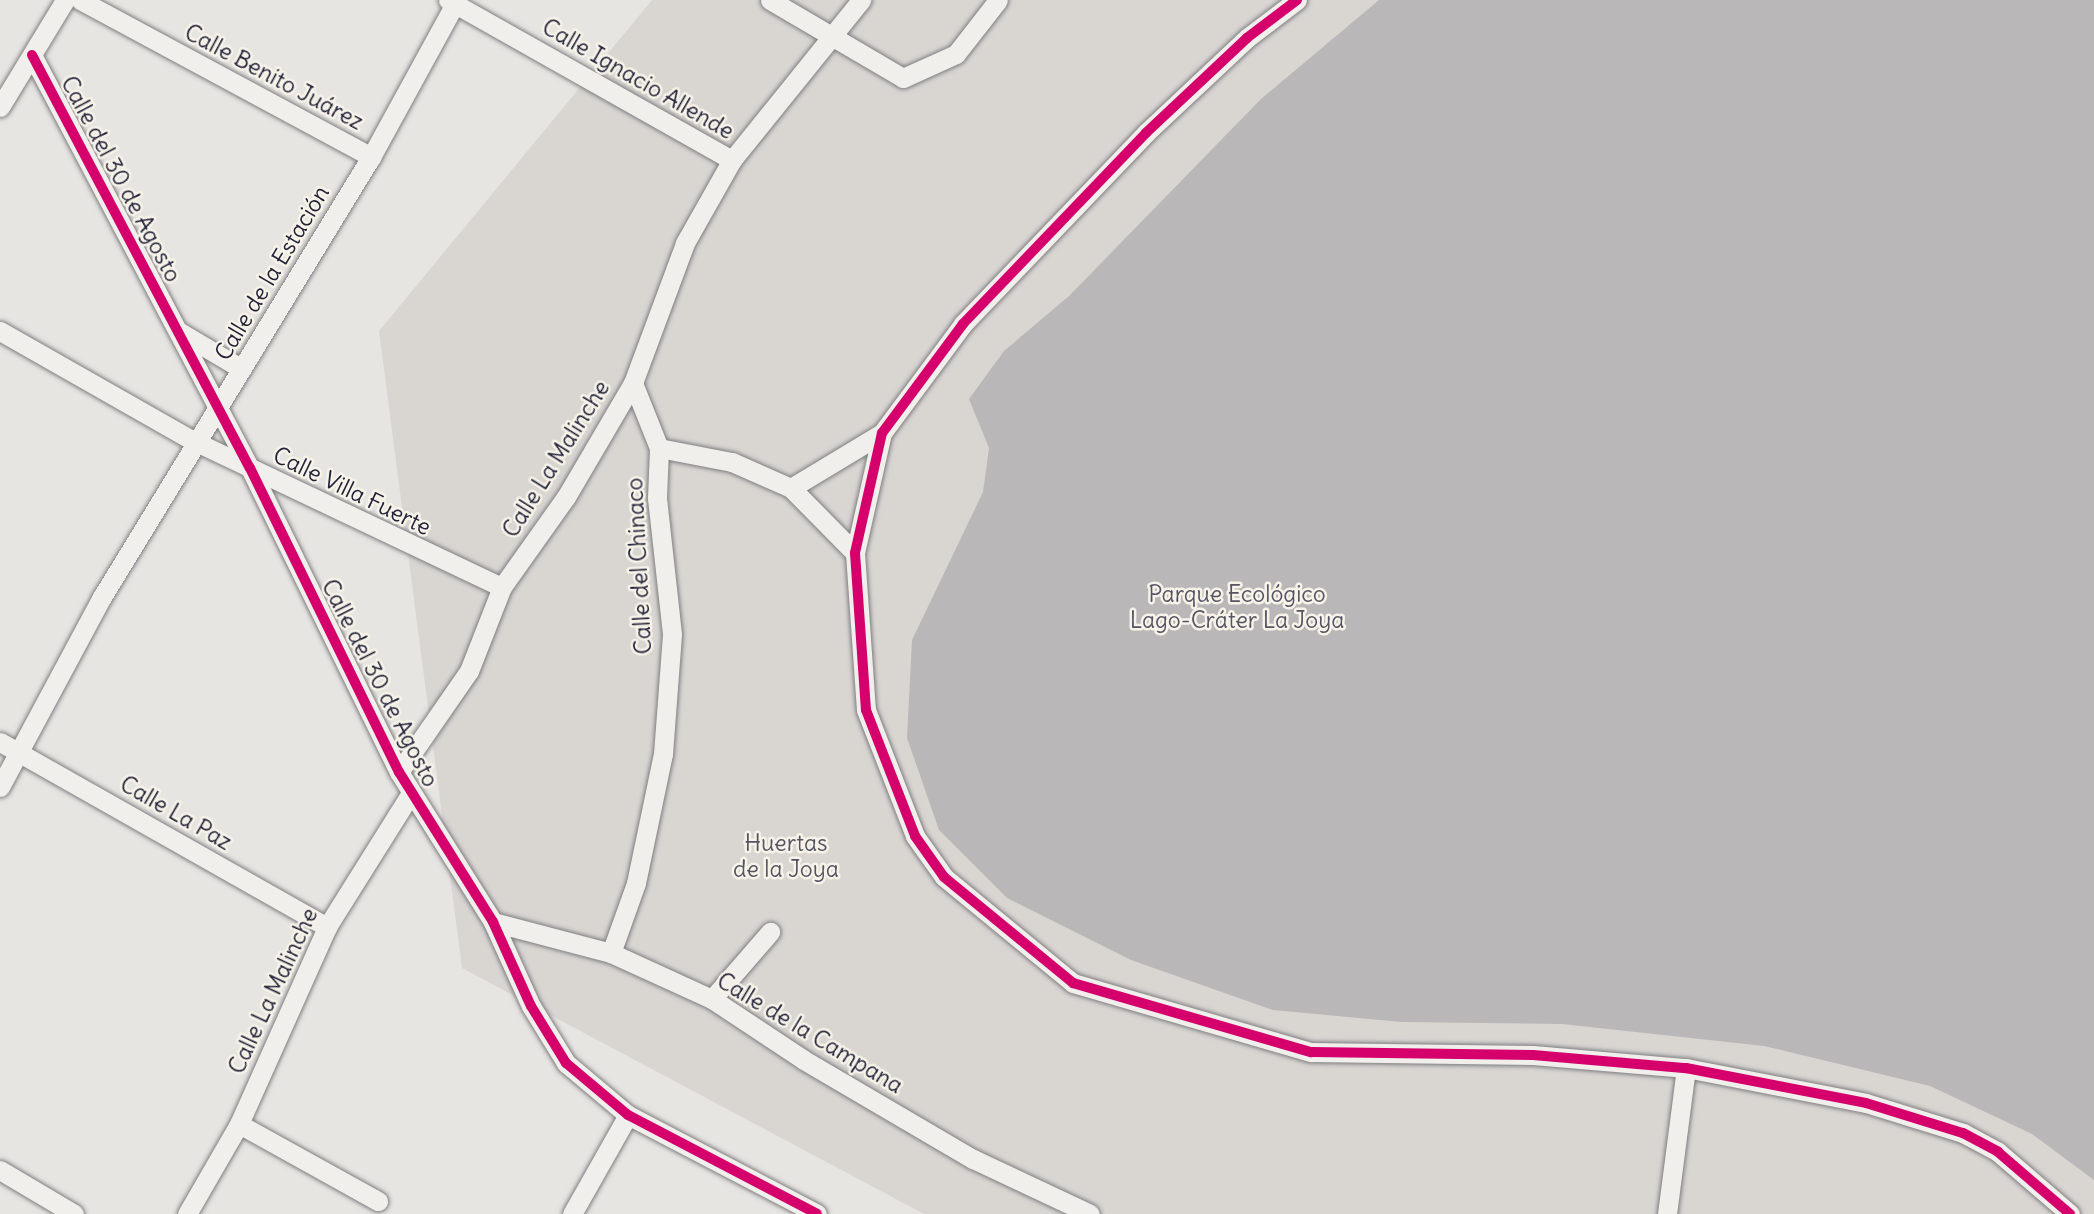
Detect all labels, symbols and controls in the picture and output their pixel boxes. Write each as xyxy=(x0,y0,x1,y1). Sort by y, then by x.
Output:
street label: Calle Ignacio Allende xyxy=(537,13,739,145)
street label: Calle Benito Juárez xyxy=(180,18,368,136)
street label: Calle del 30 de Agosto xyxy=(55,71,187,287)
street label: Calle de la Estación xyxy=(209,181,335,365)
street label: Calle La Malinche xyxy=(497,375,615,543)
street label: Calle Villa Fuerte xyxy=(269,441,435,541)
street label: Calle del Chinaco xyxy=(621,477,657,655)
street label: Calle del 30 de Agosto xyxy=(316,575,444,791)
park label: Parque Ecológico Lago-Cráter La Joya xyxy=(1130,580,1344,634)
street label: Calle La Paz xyxy=(115,770,237,856)
park label: Huertas de la Joya xyxy=(733,829,839,883)
street label: Calle La Malinche xyxy=(222,904,324,1078)
street label: Calle de la Campana xyxy=(712,967,908,1099)

